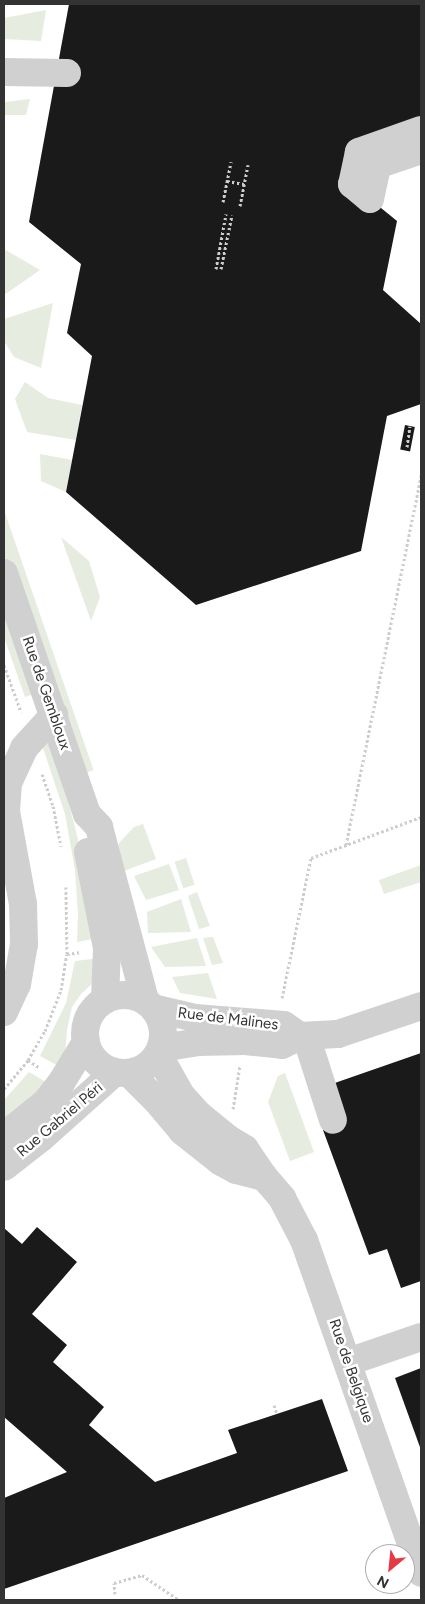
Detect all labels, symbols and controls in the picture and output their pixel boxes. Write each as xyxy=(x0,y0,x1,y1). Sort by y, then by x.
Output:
street label: Rue de Gembloux xyxy=(18,634,74,752)
street label: Rue de Malines xyxy=(177,1004,279,1034)
street label: Rue Gabriel Péri xyxy=(13,1079,107,1161)
street label: Rue de Belgique xyxy=(325,1317,377,1425)
north arrow xyxy=(365,1544,415,1594)
text: N xyxy=(374,1572,392,1592)

